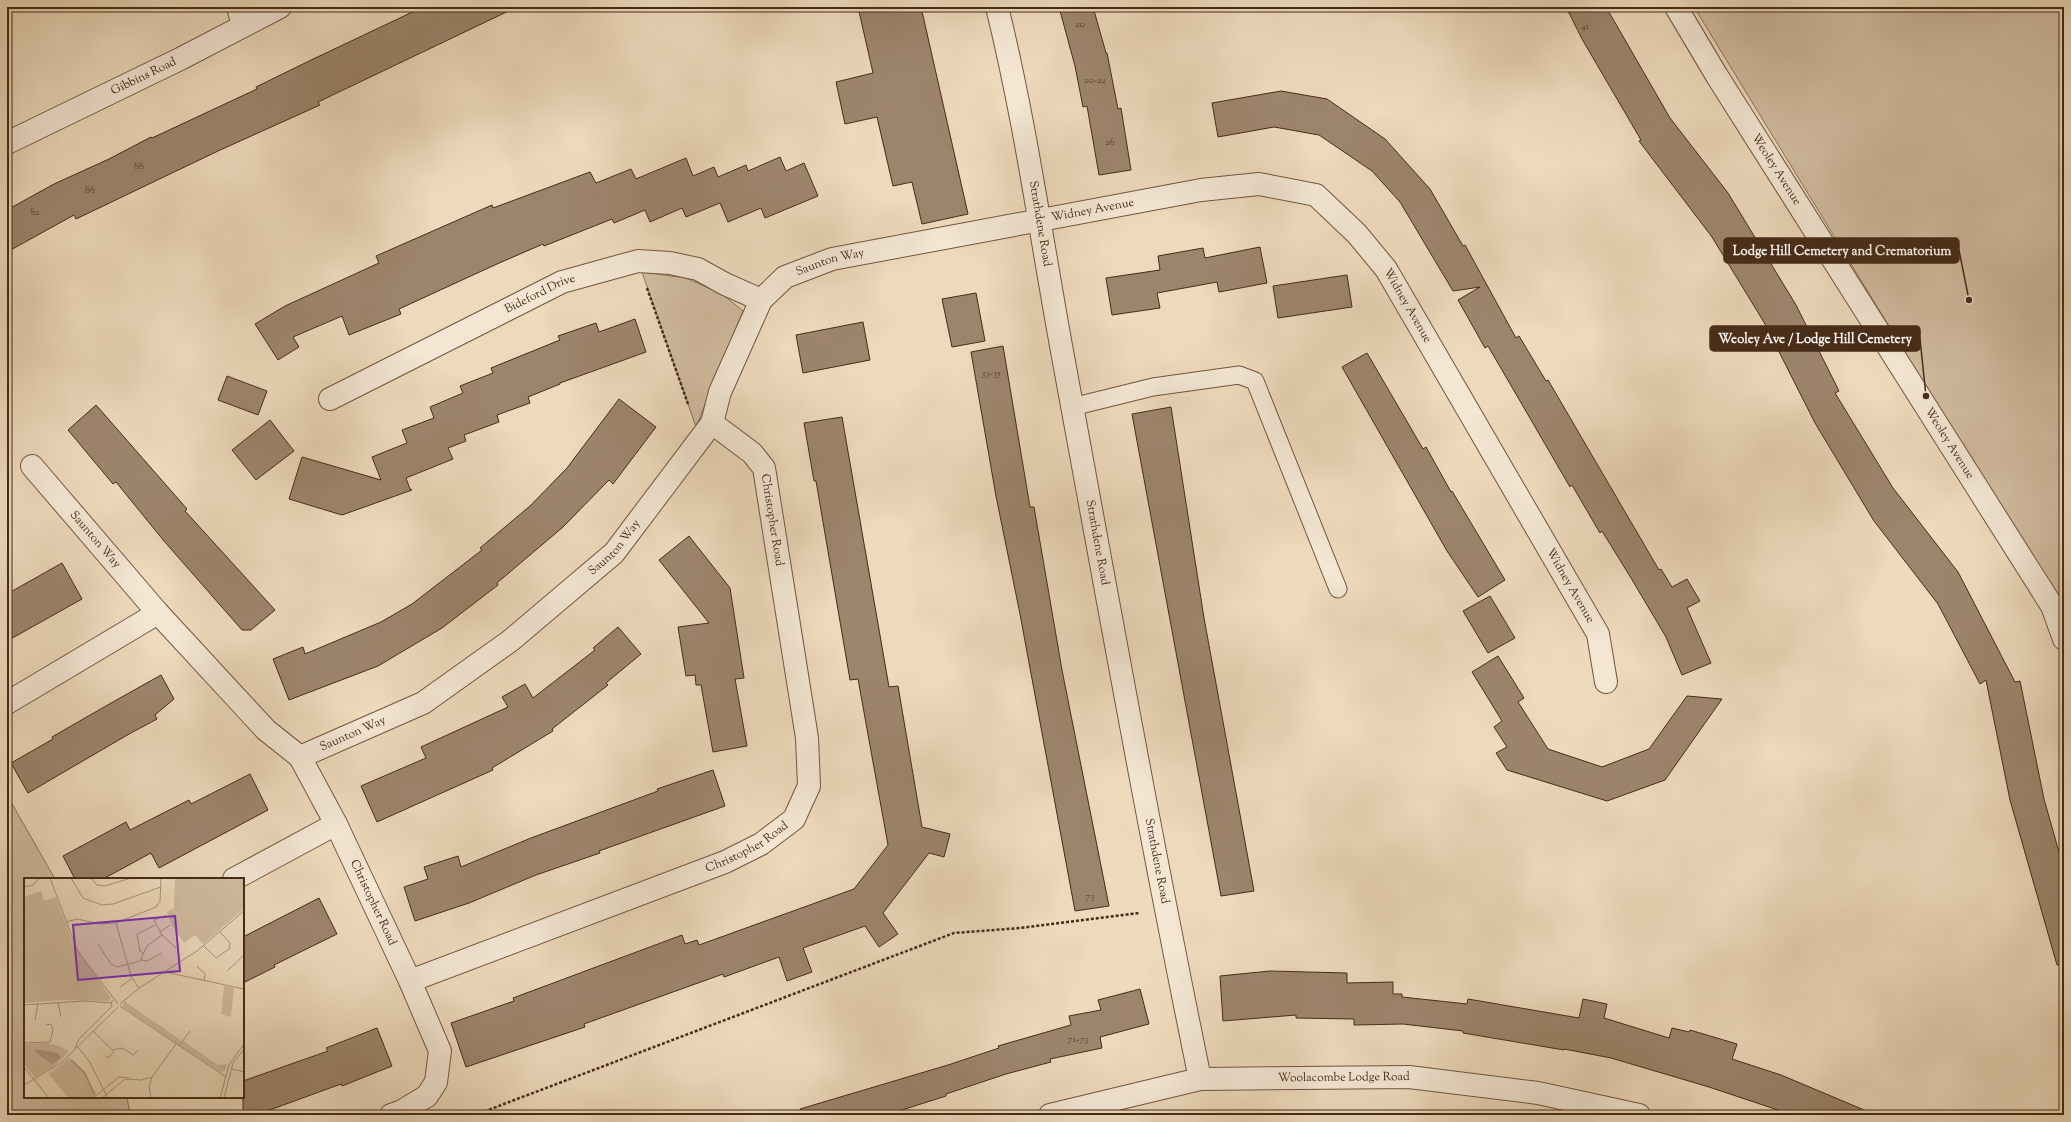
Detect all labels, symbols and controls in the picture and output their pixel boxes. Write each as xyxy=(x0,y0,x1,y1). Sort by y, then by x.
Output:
house number: 20 xyxy=(1075,17,1085,32)
house number: 41 xyxy=(1581,19,1590,34)
street label: Gibbins Road xyxy=(108,53,180,100)
house number: 20-22 xyxy=(1084,73,1107,88)
street label: Weoley Avenue xyxy=(1747,130,1806,209)
house number: 26 xyxy=(1105,135,1115,150)
house number: 88 xyxy=(134,159,144,174)
street label: Strathdene Road xyxy=(1024,179,1056,268)
house number: 86 xyxy=(85,183,95,198)
street label: Widney Avenue xyxy=(1050,194,1136,227)
house number: 82 xyxy=(30,205,40,220)
callout: Lodge Hill Cemetery and Crematorium xyxy=(1724,238,1959,263)
text: Lodge Hill Cemetery and Crematorium xyxy=(1733,243,1951,261)
street label: Saunton Way xyxy=(793,244,866,281)
street label: Widney Avenue xyxy=(1378,265,1436,347)
street label: Bideford Drive xyxy=(502,270,578,318)
callout: Weoley Ave / Lodge Hill Cemetery xyxy=(1710,326,1920,351)
text: Weoley Ave / Lodge Hill Cemetery xyxy=(1718,331,1913,349)
house number: 33-35 xyxy=(982,366,1001,381)
street label: Weoley Avenue xyxy=(1920,404,1979,483)
street label: Christopher Road xyxy=(756,473,788,568)
street label: Strathdene Road xyxy=(1080,498,1114,587)
street label: Saunton Way xyxy=(65,507,125,572)
street label: Saunton Way xyxy=(584,516,645,580)
street label: Widney Avenue xyxy=(1541,545,1599,627)
street label: Saunton Way xyxy=(317,711,389,756)
street label: Christopher Road xyxy=(703,817,793,878)
street label: Strathdene Road xyxy=(1140,817,1174,906)
street label: Christopher Road xyxy=(345,857,401,949)
inset map xyxy=(24,878,244,1098)
house number: 73 xyxy=(1085,889,1095,904)
house number: 71-73 xyxy=(1068,1032,1088,1047)
street label: Woolacombe Lodge Road xyxy=(1278,1068,1410,1087)

